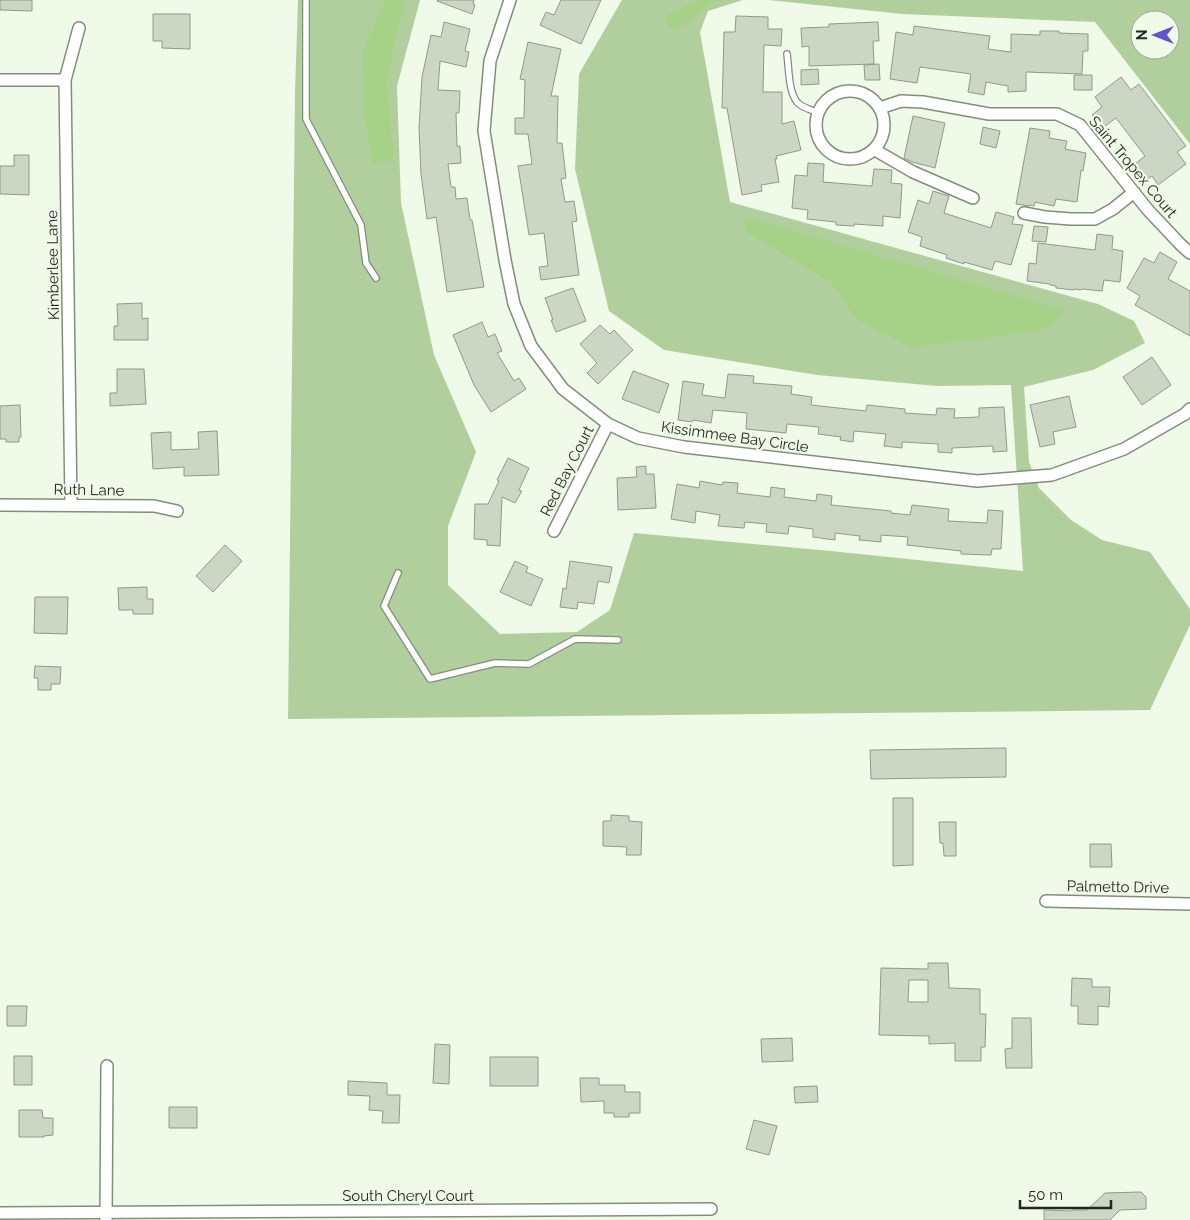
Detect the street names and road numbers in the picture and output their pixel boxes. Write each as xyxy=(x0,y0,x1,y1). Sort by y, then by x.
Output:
street label: Saint Tropex Court xyxy=(1085,113,1181,221)
street label: Kimberlee Lane xyxy=(43,210,63,320)
street label: Kissimmee Bay Circle xyxy=(660,418,810,456)
street label: Red Bay Court xyxy=(536,423,598,519)
street label: Ruth Lane xyxy=(54,480,125,500)
street label: Palmetto Drive xyxy=(1067,877,1170,897)
street label: South Cheryl Court xyxy=(342,1187,474,1205)

